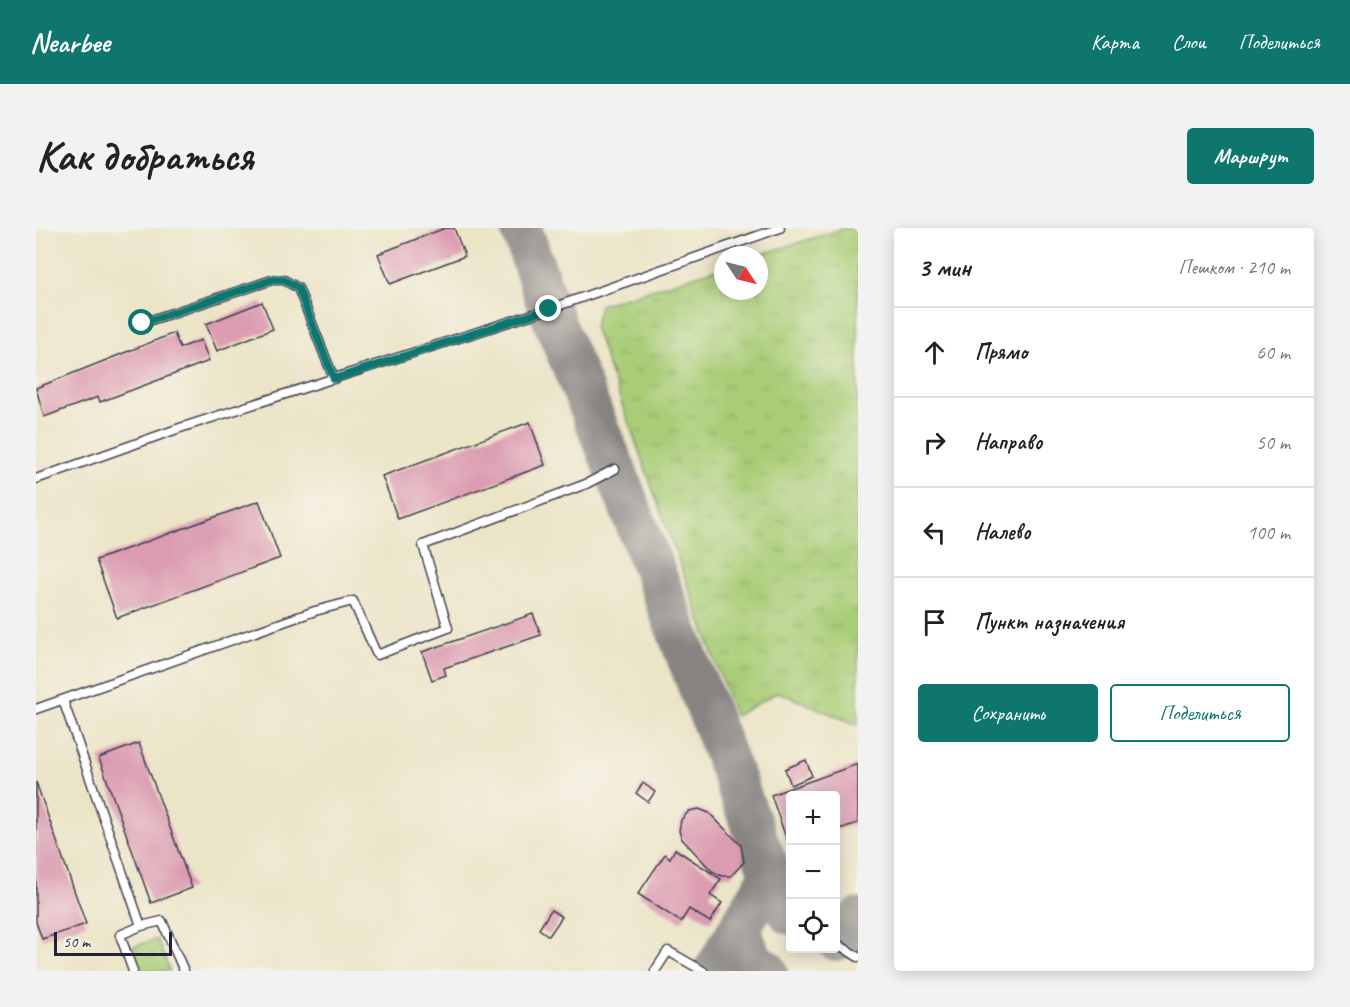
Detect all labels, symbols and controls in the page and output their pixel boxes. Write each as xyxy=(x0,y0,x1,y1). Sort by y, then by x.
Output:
text: Nearbee xyxy=(30,25,110,60)
text: Карта xyxy=(1091,29,1139,55)
text: Слои xyxy=(1172,29,1206,55)
text: Поделиться xyxy=(1239,29,1320,55)
button: Маршрут xyxy=(1187,128,1314,184)
text: Как добраться xyxy=(36,130,253,183)
north arrow xyxy=(714,246,768,300)
text: 3 мин xyxy=(918,251,971,284)
text: Пешком · 210 m xyxy=(1178,255,1290,280)
route end xyxy=(535,295,561,321)
route start xyxy=(128,309,154,335)
icon: ahead xyxy=(918,336,951,369)
text: Прямо xyxy=(975,338,1027,366)
text: 60 m xyxy=(1256,340,1290,365)
icon: right xyxy=(918,426,951,459)
text: Направо xyxy=(975,428,1042,456)
text: 50 m xyxy=(1256,430,1290,455)
icon: left xyxy=(918,516,951,549)
text: Налево xyxy=(975,518,1031,546)
text: 100 m xyxy=(1247,520,1290,545)
icon: arrive xyxy=(918,606,951,639)
text: Пункт назначения xyxy=(975,608,1124,636)
button: Сохранить xyxy=(918,684,1098,742)
button: Поделиться xyxy=(1110,684,1290,742)
map controls xyxy=(786,791,840,953)
button: + xyxy=(786,791,840,845)
button: − xyxy=(786,845,840,899)
button: locate xyxy=(786,899,840,953)
scale bar xyxy=(54,929,172,956)
text: 50 m xyxy=(63,932,90,952)

